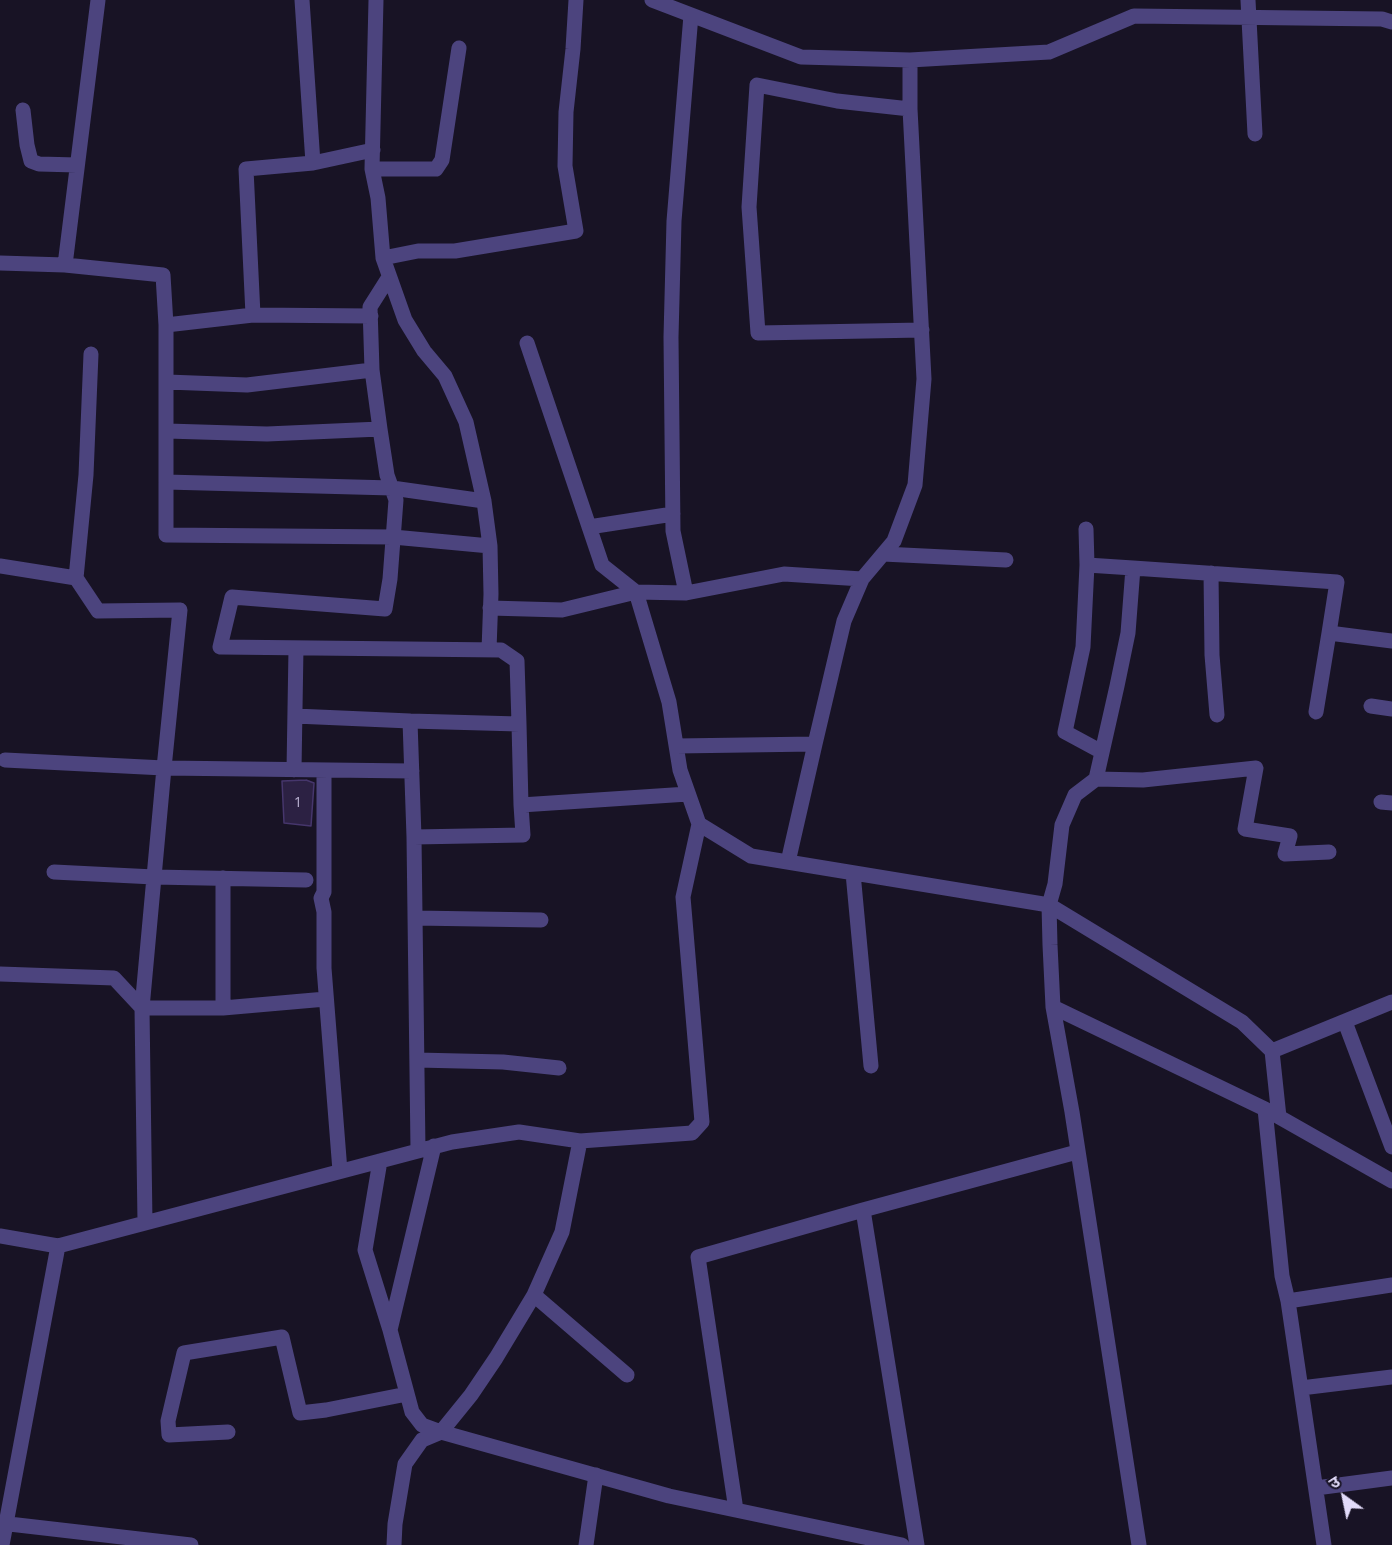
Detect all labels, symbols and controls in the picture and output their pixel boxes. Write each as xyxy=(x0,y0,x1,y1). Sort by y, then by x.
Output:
house number: 1 xyxy=(294,795,302,811)
north arrow xyxy=(1314,1467,1374,1527)
text: उ xyxy=(1324,1470,1344,1494)

